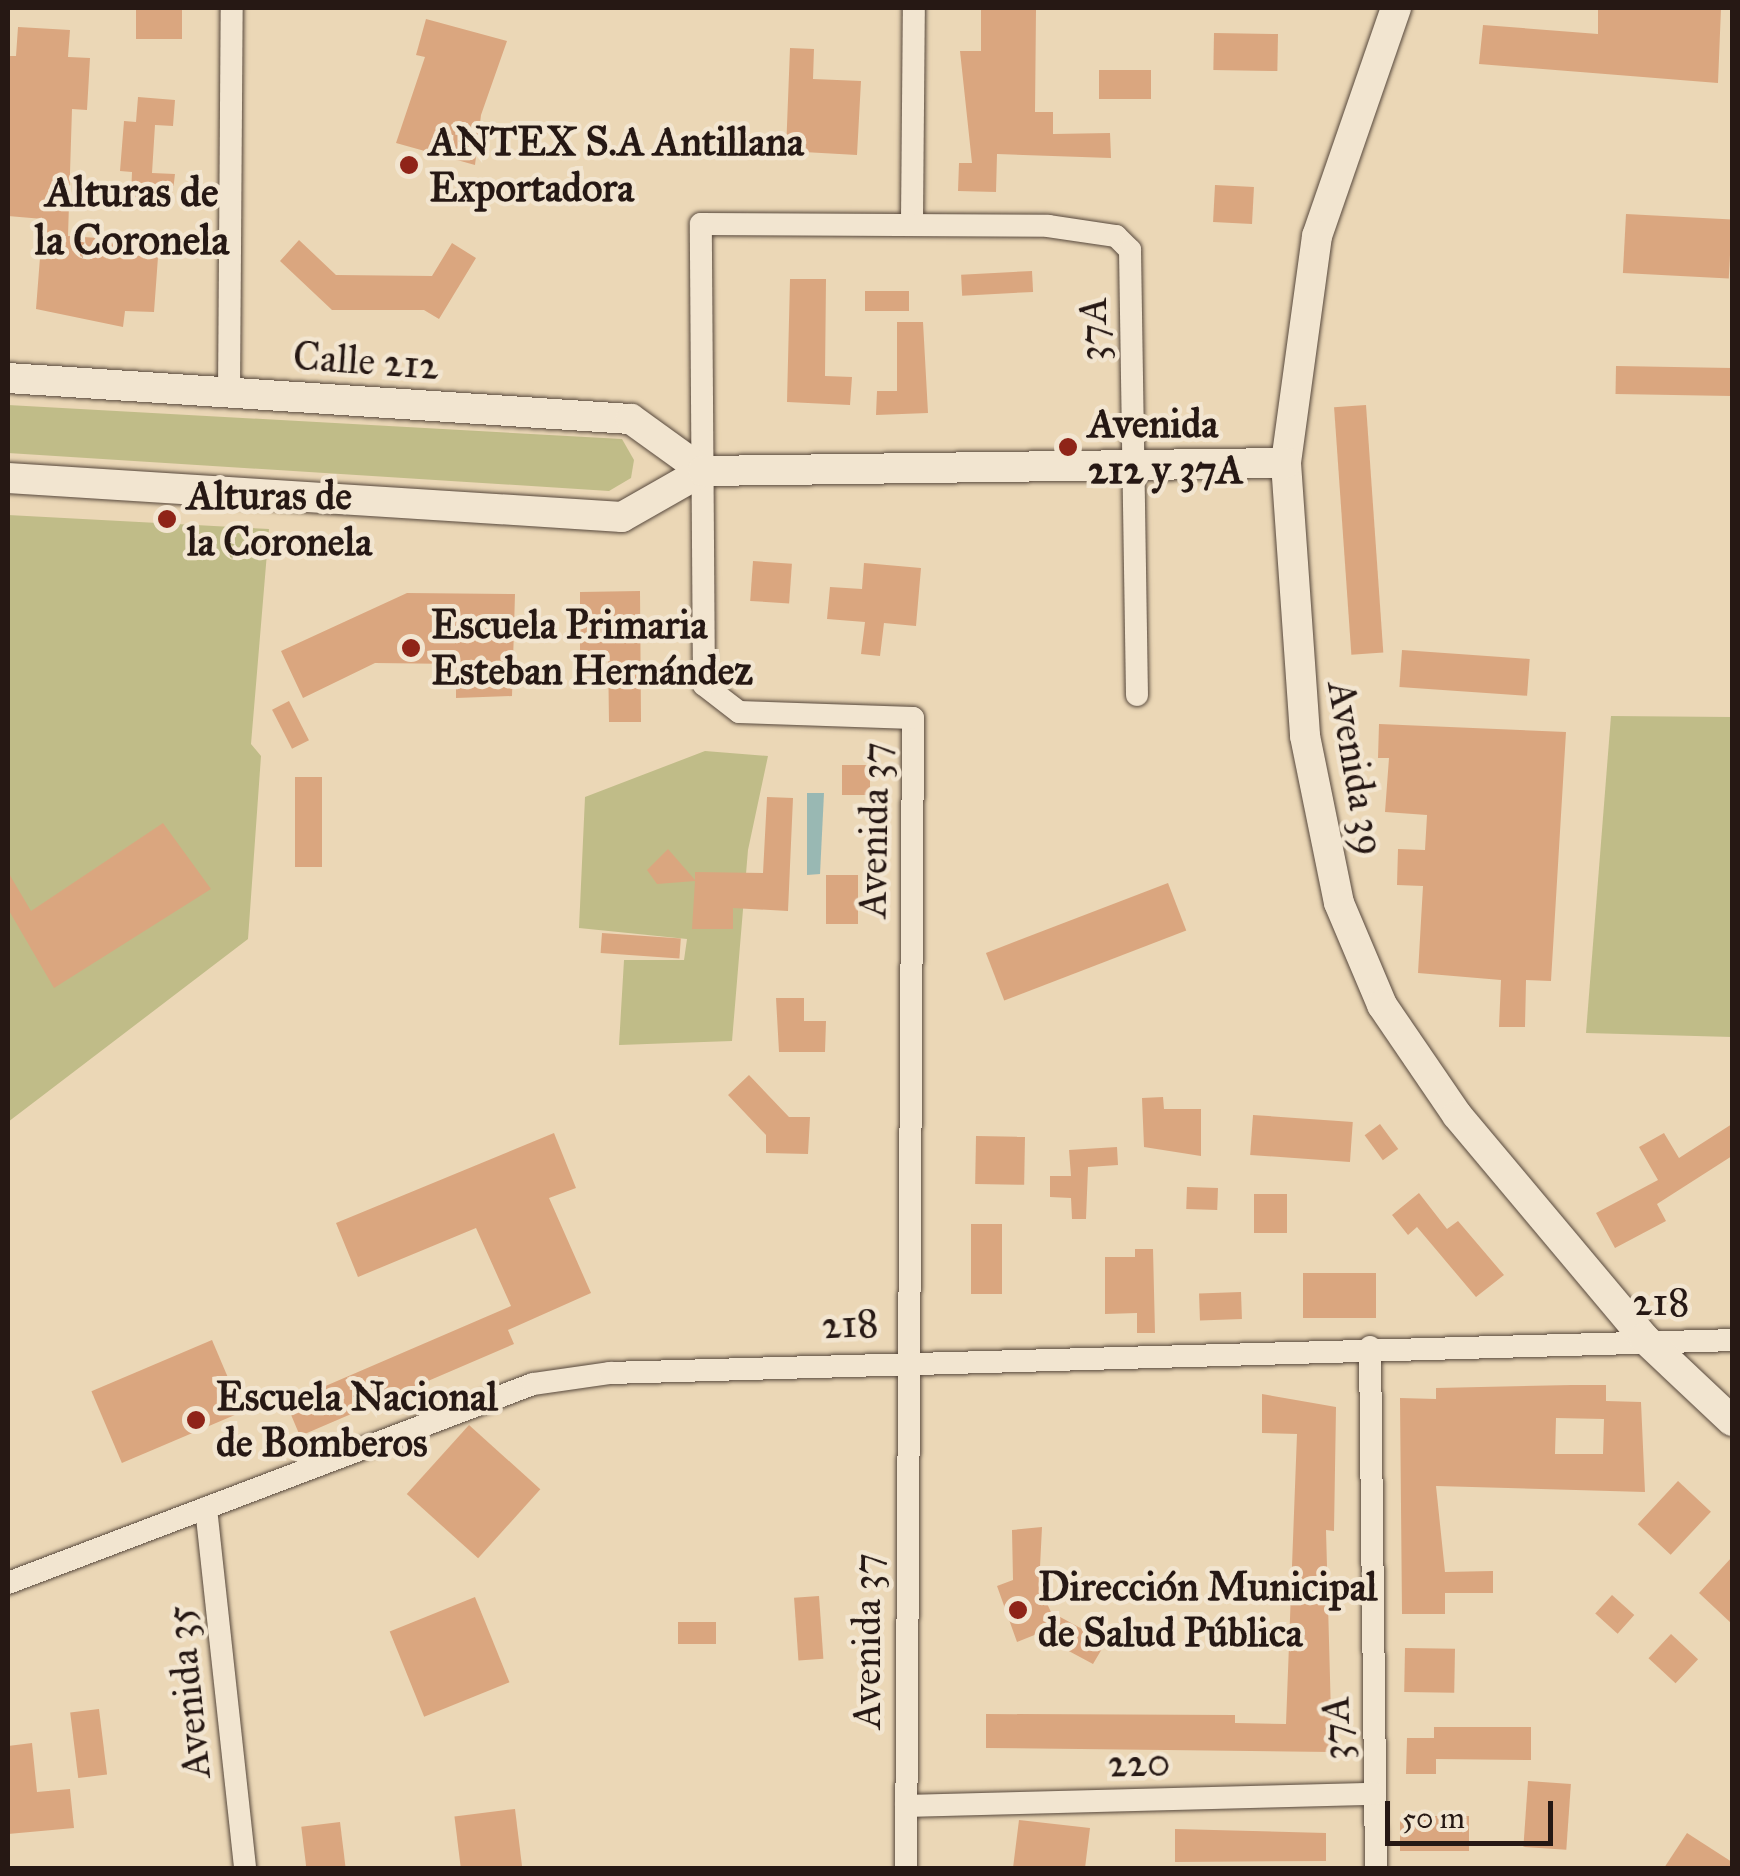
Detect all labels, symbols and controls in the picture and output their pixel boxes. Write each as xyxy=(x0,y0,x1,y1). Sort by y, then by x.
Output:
place label: ANTEX S.A Antillana Exportadora xyxy=(429,118,804,212)
marker: ANTEX S.A Antillana Exportadora xyxy=(398,154,420,176)
district label: Alturas de la Coronela xyxy=(35,167,229,266)
street label: 37A xyxy=(1069,297,1117,361)
street label: Calle 212 xyxy=(291,332,441,390)
place label: Avenida 212 y 37A xyxy=(1088,400,1244,494)
marker: Avenida 212 y 37A xyxy=(1057,436,1079,458)
place label: Alturas de la Coronela xyxy=(187,472,372,566)
marker: Alturas de la Coronela xyxy=(156,508,178,530)
place label: Escuela Primaria Esteban Hernández xyxy=(431,601,753,695)
marker: Escuela Primaria Esteban Hernández xyxy=(400,637,422,659)
street label: Avenida 39 xyxy=(1317,677,1395,859)
street label: Avenida 37 xyxy=(848,742,900,918)
street label: 218 xyxy=(1633,1278,1689,1326)
street label: 218 xyxy=(820,1299,880,1349)
place label: Escuela Nacional de Bomberos xyxy=(216,1373,498,1467)
marker: Escuela Nacional de Bomberos xyxy=(185,1409,207,1431)
street label: Avenida 37 xyxy=(843,1553,891,1729)
place label: Dirección Municipal de Salud Pública xyxy=(1038,1563,1377,1657)
marker: Dirección Municipal de Salud Pública xyxy=(1007,1599,1029,1621)
street label: Avenida 35 xyxy=(155,1603,221,1781)
street label: 37A xyxy=(1311,1695,1361,1761)
street label: 220 xyxy=(1107,1738,1171,1788)
scale bar xyxy=(1390,1781,1558,1843)
text: 50 m xyxy=(1402,1800,1465,1836)

